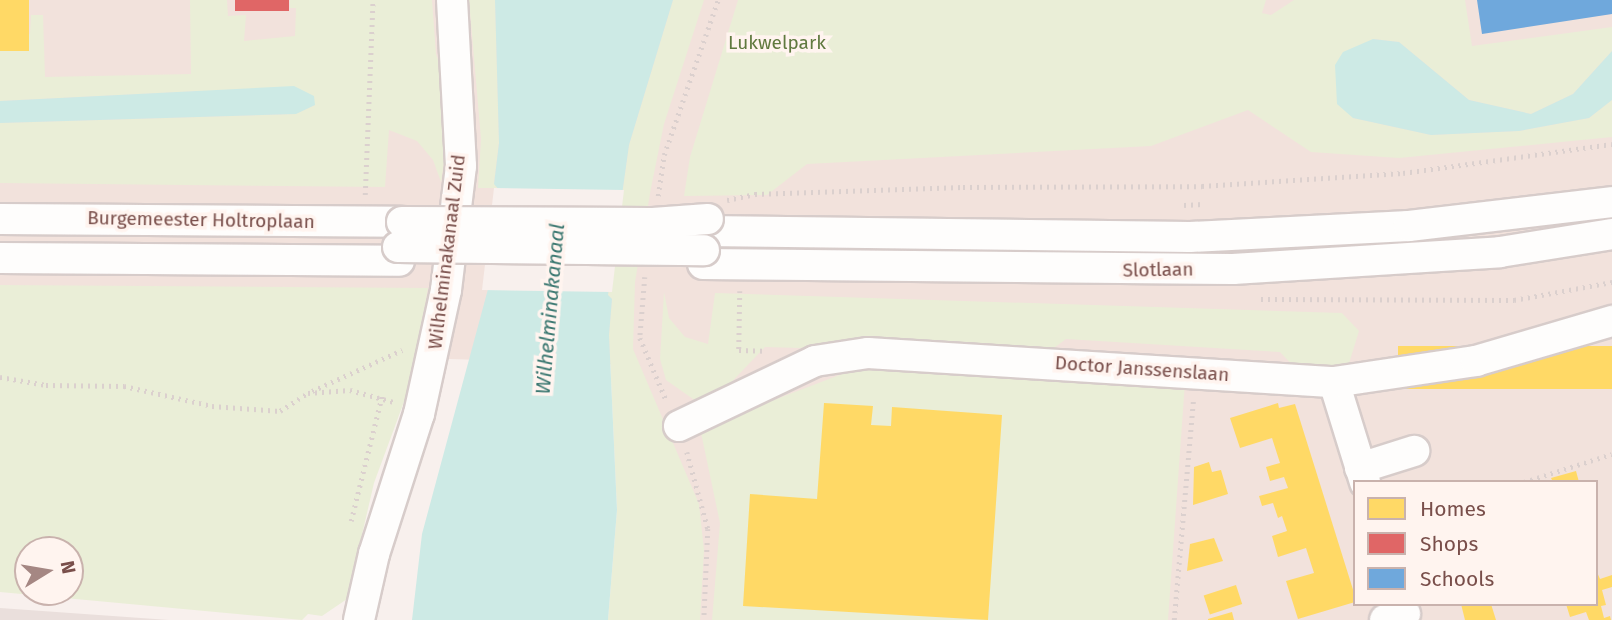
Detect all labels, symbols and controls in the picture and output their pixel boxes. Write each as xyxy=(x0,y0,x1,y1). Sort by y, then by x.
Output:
park label: Lukwelpark xyxy=(728,32,826,54)
street label: Wilhelminakanaal Zuid xyxy=(424,153,470,351)
street label: Burgemeester Holtroplaan xyxy=(87,207,315,233)
water label: Wilhelminakanaal xyxy=(530,222,570,396)
street label: Slotlaan xyxy=(1122,258,1194,282)
street label: Doctor Janssenslaan xyxy=(1054,352,1230,386)
legend xyxy=(1353,480,1598,606)
text: Homes xyxy=(1420,496,1486,522)
text: Shops xyxy=(1420,531,1478,557)
north arrow xyxy=(14,536,84,606)
text: N xyxy=(56,559,81,576)
text: Schools xyxy=(1420,566,1494,592)

